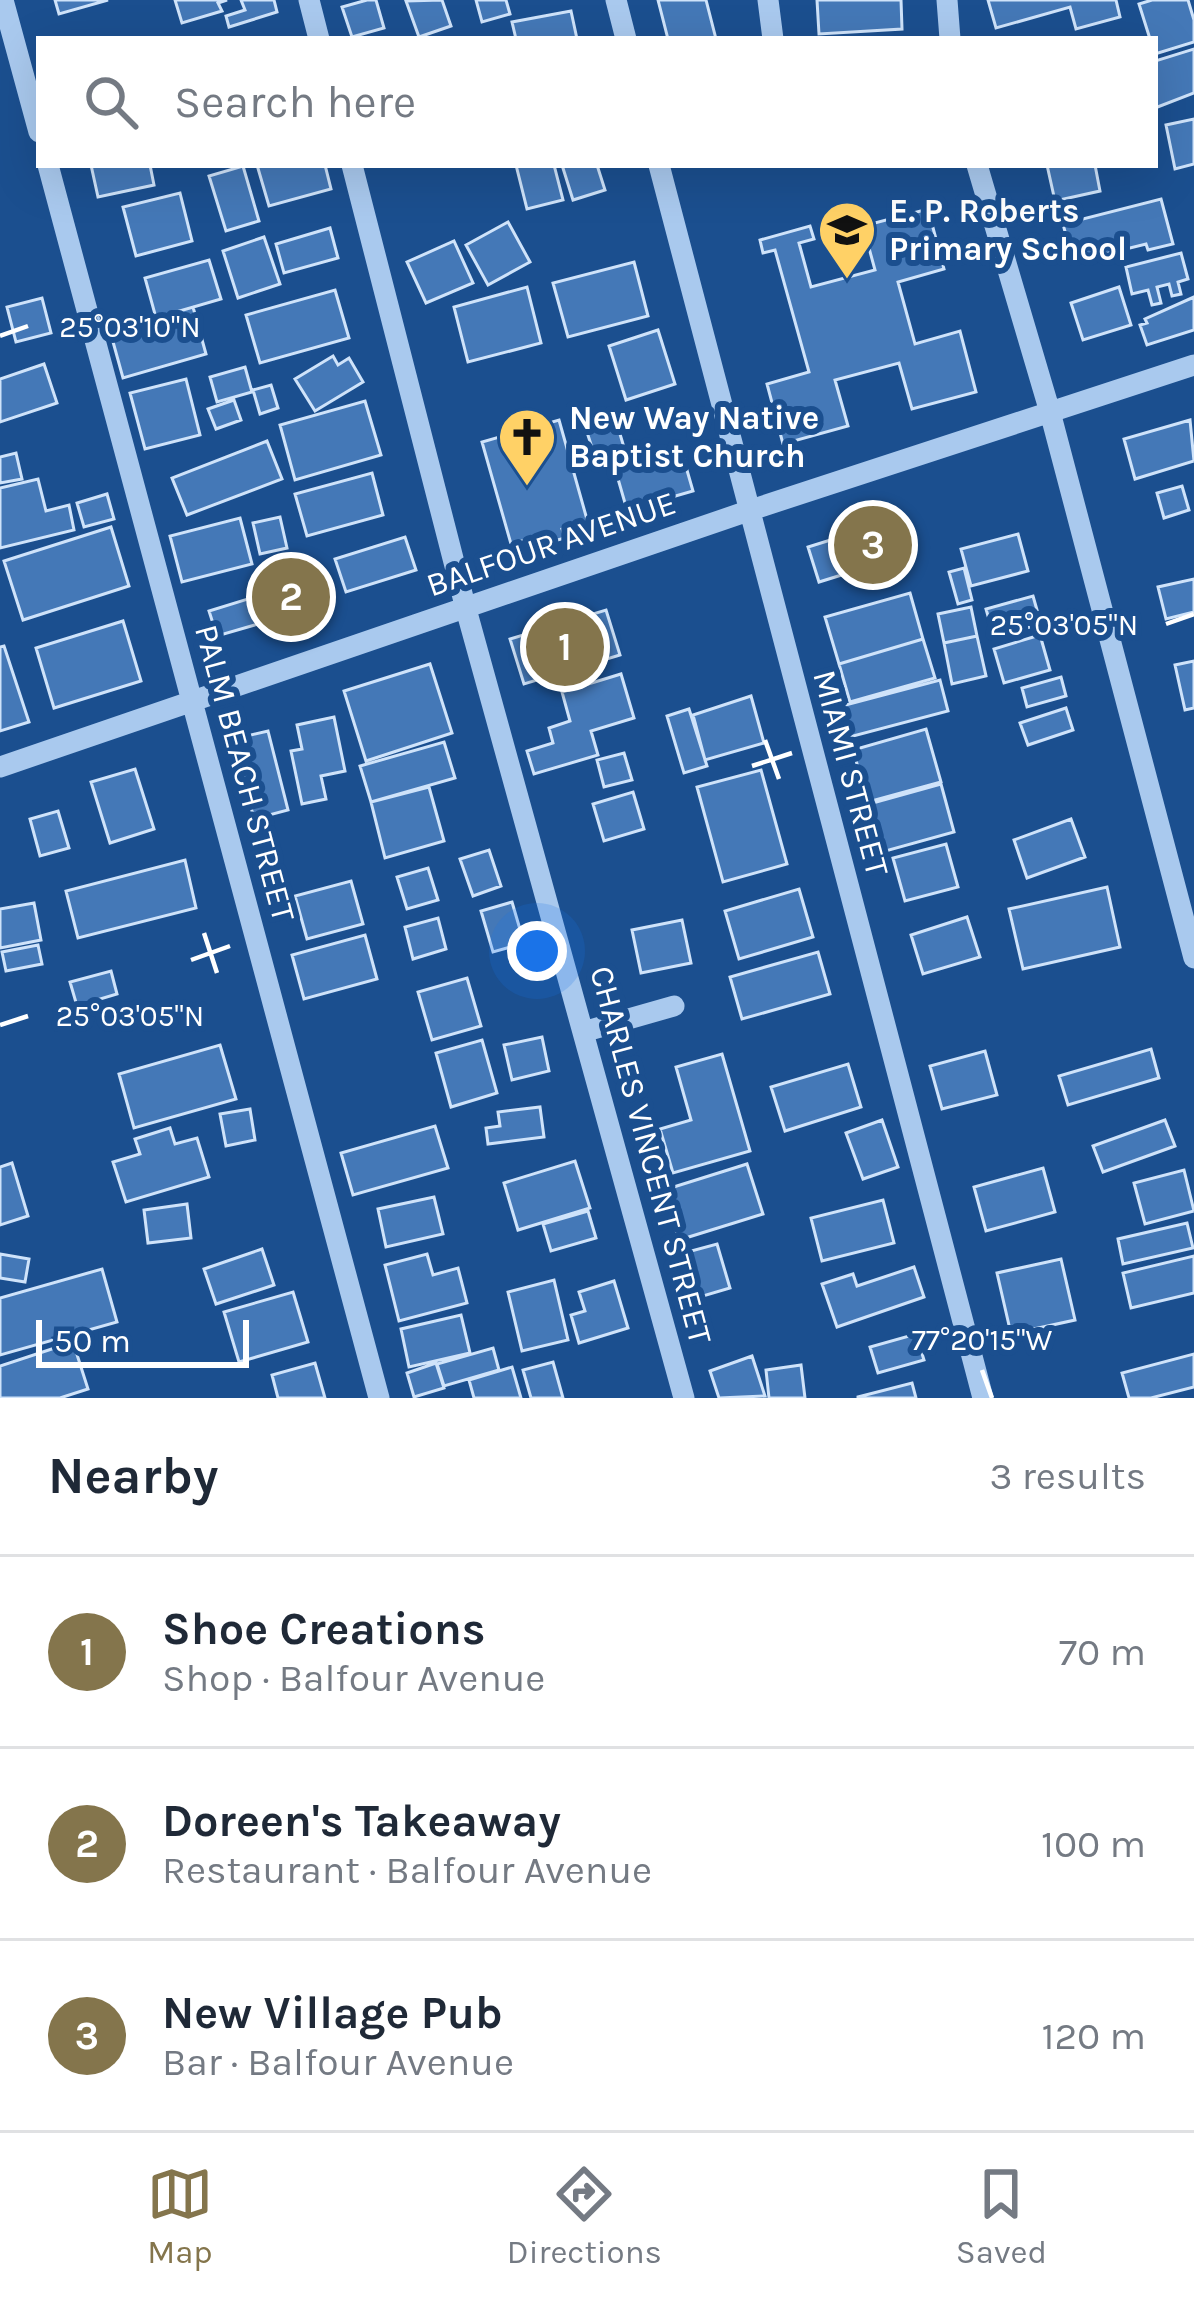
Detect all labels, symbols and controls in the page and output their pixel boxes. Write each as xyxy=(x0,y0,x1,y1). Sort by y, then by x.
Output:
search box xyxy=(36,36,1158,168)
icon: search xyxy=(78,69,144,135)
text: Search here xyxy=(174,76,416,128)
place label: E. P. Roberts Primary School xyxy=(889,192,1127,268)
school or university icon: E. P. Roberts Primary School xyxy=(816,199,878,281)
text: 25°03'10"N xyxy=(59,309,201,345)
place label: New Way Native Baptist Church xyxy=(569,399,819,475)
church icon: New Way Native Baptist Church xyxy=(496,406,558,488)
street label: BALFOUR AVENUE xyxy=(421,484,681,604)
pin: 3 xyxy=(834,500,912,590)
pin: 2 xyxy=(252,552,330,642)
pin: 1 xyxy=(526,602,604,692)
text: 25°03'05"N xyxy=(990,607,1138,643)
street label: PALM BEACH STREET xyxy=(187,620,303,926)
street label: MIAMI STREET xyxy=(805,666,897,881)
your location xyxy=(507,921,567,981)
street label: CHARLES VINCENT STREET xyxy=(582,962,720,1349)
text: 25°03'05"N xyxy=(56,998,204,1034)
scale bar xyxy=(36,1314,249,1367)
text: 50 m xyxy=(54,1322,131,1360)
text: 77°20'15"W xyxy=(912,1322,1052,1358)
text: Nearby xyxy=(48,1446,218,1506)
text: 3 results xyxy=(989,1453,1146,1499)
text: Shoe Creations xyxy=(162,1603,486,1655)
text: 1 xyxy=(80,1629,94,1675)
text: 70 m xyxy=(1059,1629,1146,1675)
text: Shop · Balfour Avenue xyxy=(162,1655,545,1701)
text: Doreen's Takeaway xyxy=(162,1795,561,1847)
text: 2 xyxy=(75,1821,99,1867)
text: 100 m xyxy=(1041,1821,1146,1867)
text: Restaurant · Balfour Avenue xyxy=(162,1847,652,1893)
text: New Village Pub xyxy=(162,1987,503,2039)
text: 3 xyxy=(75,2013,99,2059)
text: 120 m xyxy=(1042,2013,1146,2059)
text: Bar · Balfour Avenue xyxy=(162,2039,514,2085)
tab: Map xyxy=(147,2161,213,2271)
tab: Directions xyxy=(507,2161,662,2271)
tab: Saved xyxy=(956,2161,1047,2271)

